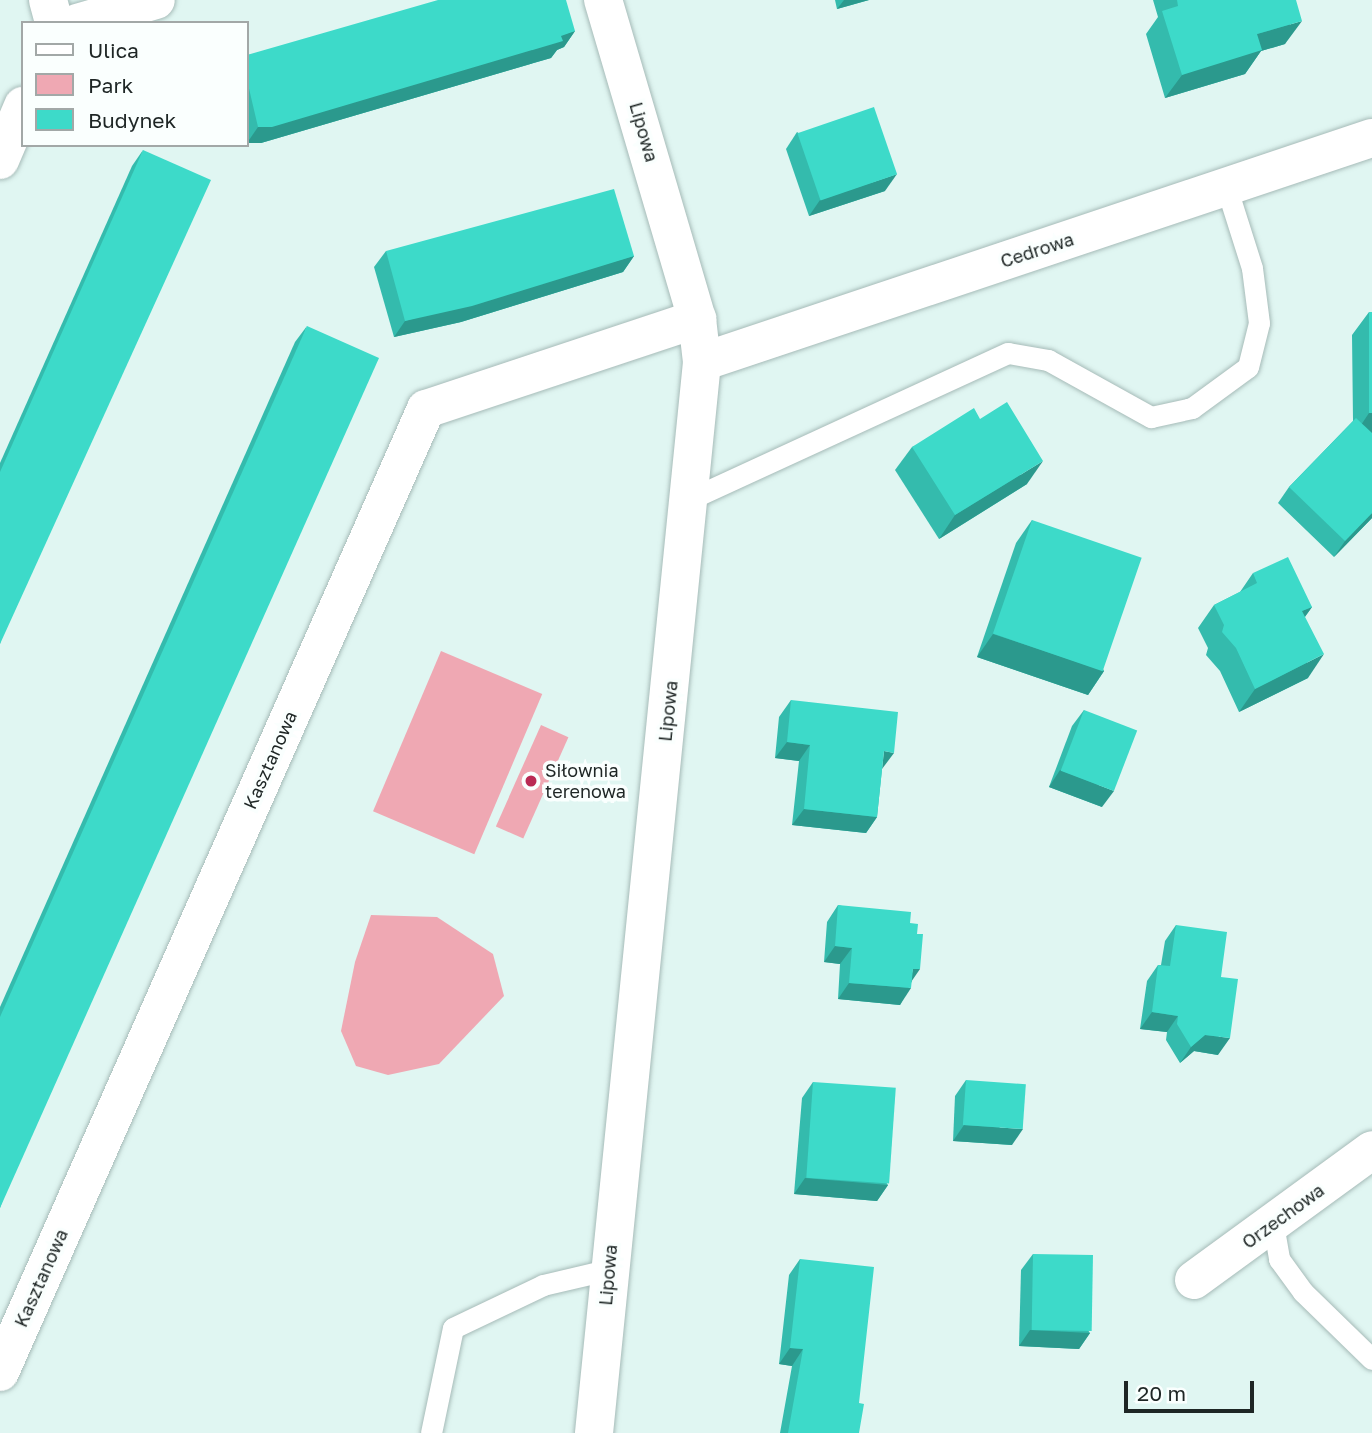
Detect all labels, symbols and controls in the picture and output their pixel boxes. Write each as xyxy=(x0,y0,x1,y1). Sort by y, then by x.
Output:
legend xyxy=(21,21,248,147)
text: Ulica xyxy=(88,37,139,63)
text: Park xyxy=(88,72,133,98)
street label: Lipowa xyxy=(625,100,663,164)
text: Budynek xyxy=(88,107,176,133)
street label: Cedrowa xyxy=(998,228,1076,272)
street label: Lipowa xyxy=(654,679,682,743)
street label: Kasztanowa xyxy=(239,708,301,812)
place label: Siłownia terenowa xyxy=(545,760,626,802)
marker: Siłownia terenowa xyxy=(523,773,539,789)
street label: Orzechowa xyxy=(1238,1179,1328,1253)
street label: Kasztanowa xyxy=(10,1226,72,1330)
street label: Lipowa xyxy=(595,1244,621,1306)
scale bar xyxy=(1127,1366,1256,1410)
text: 20 m xyxy=(1137,1380,1186,1406)

